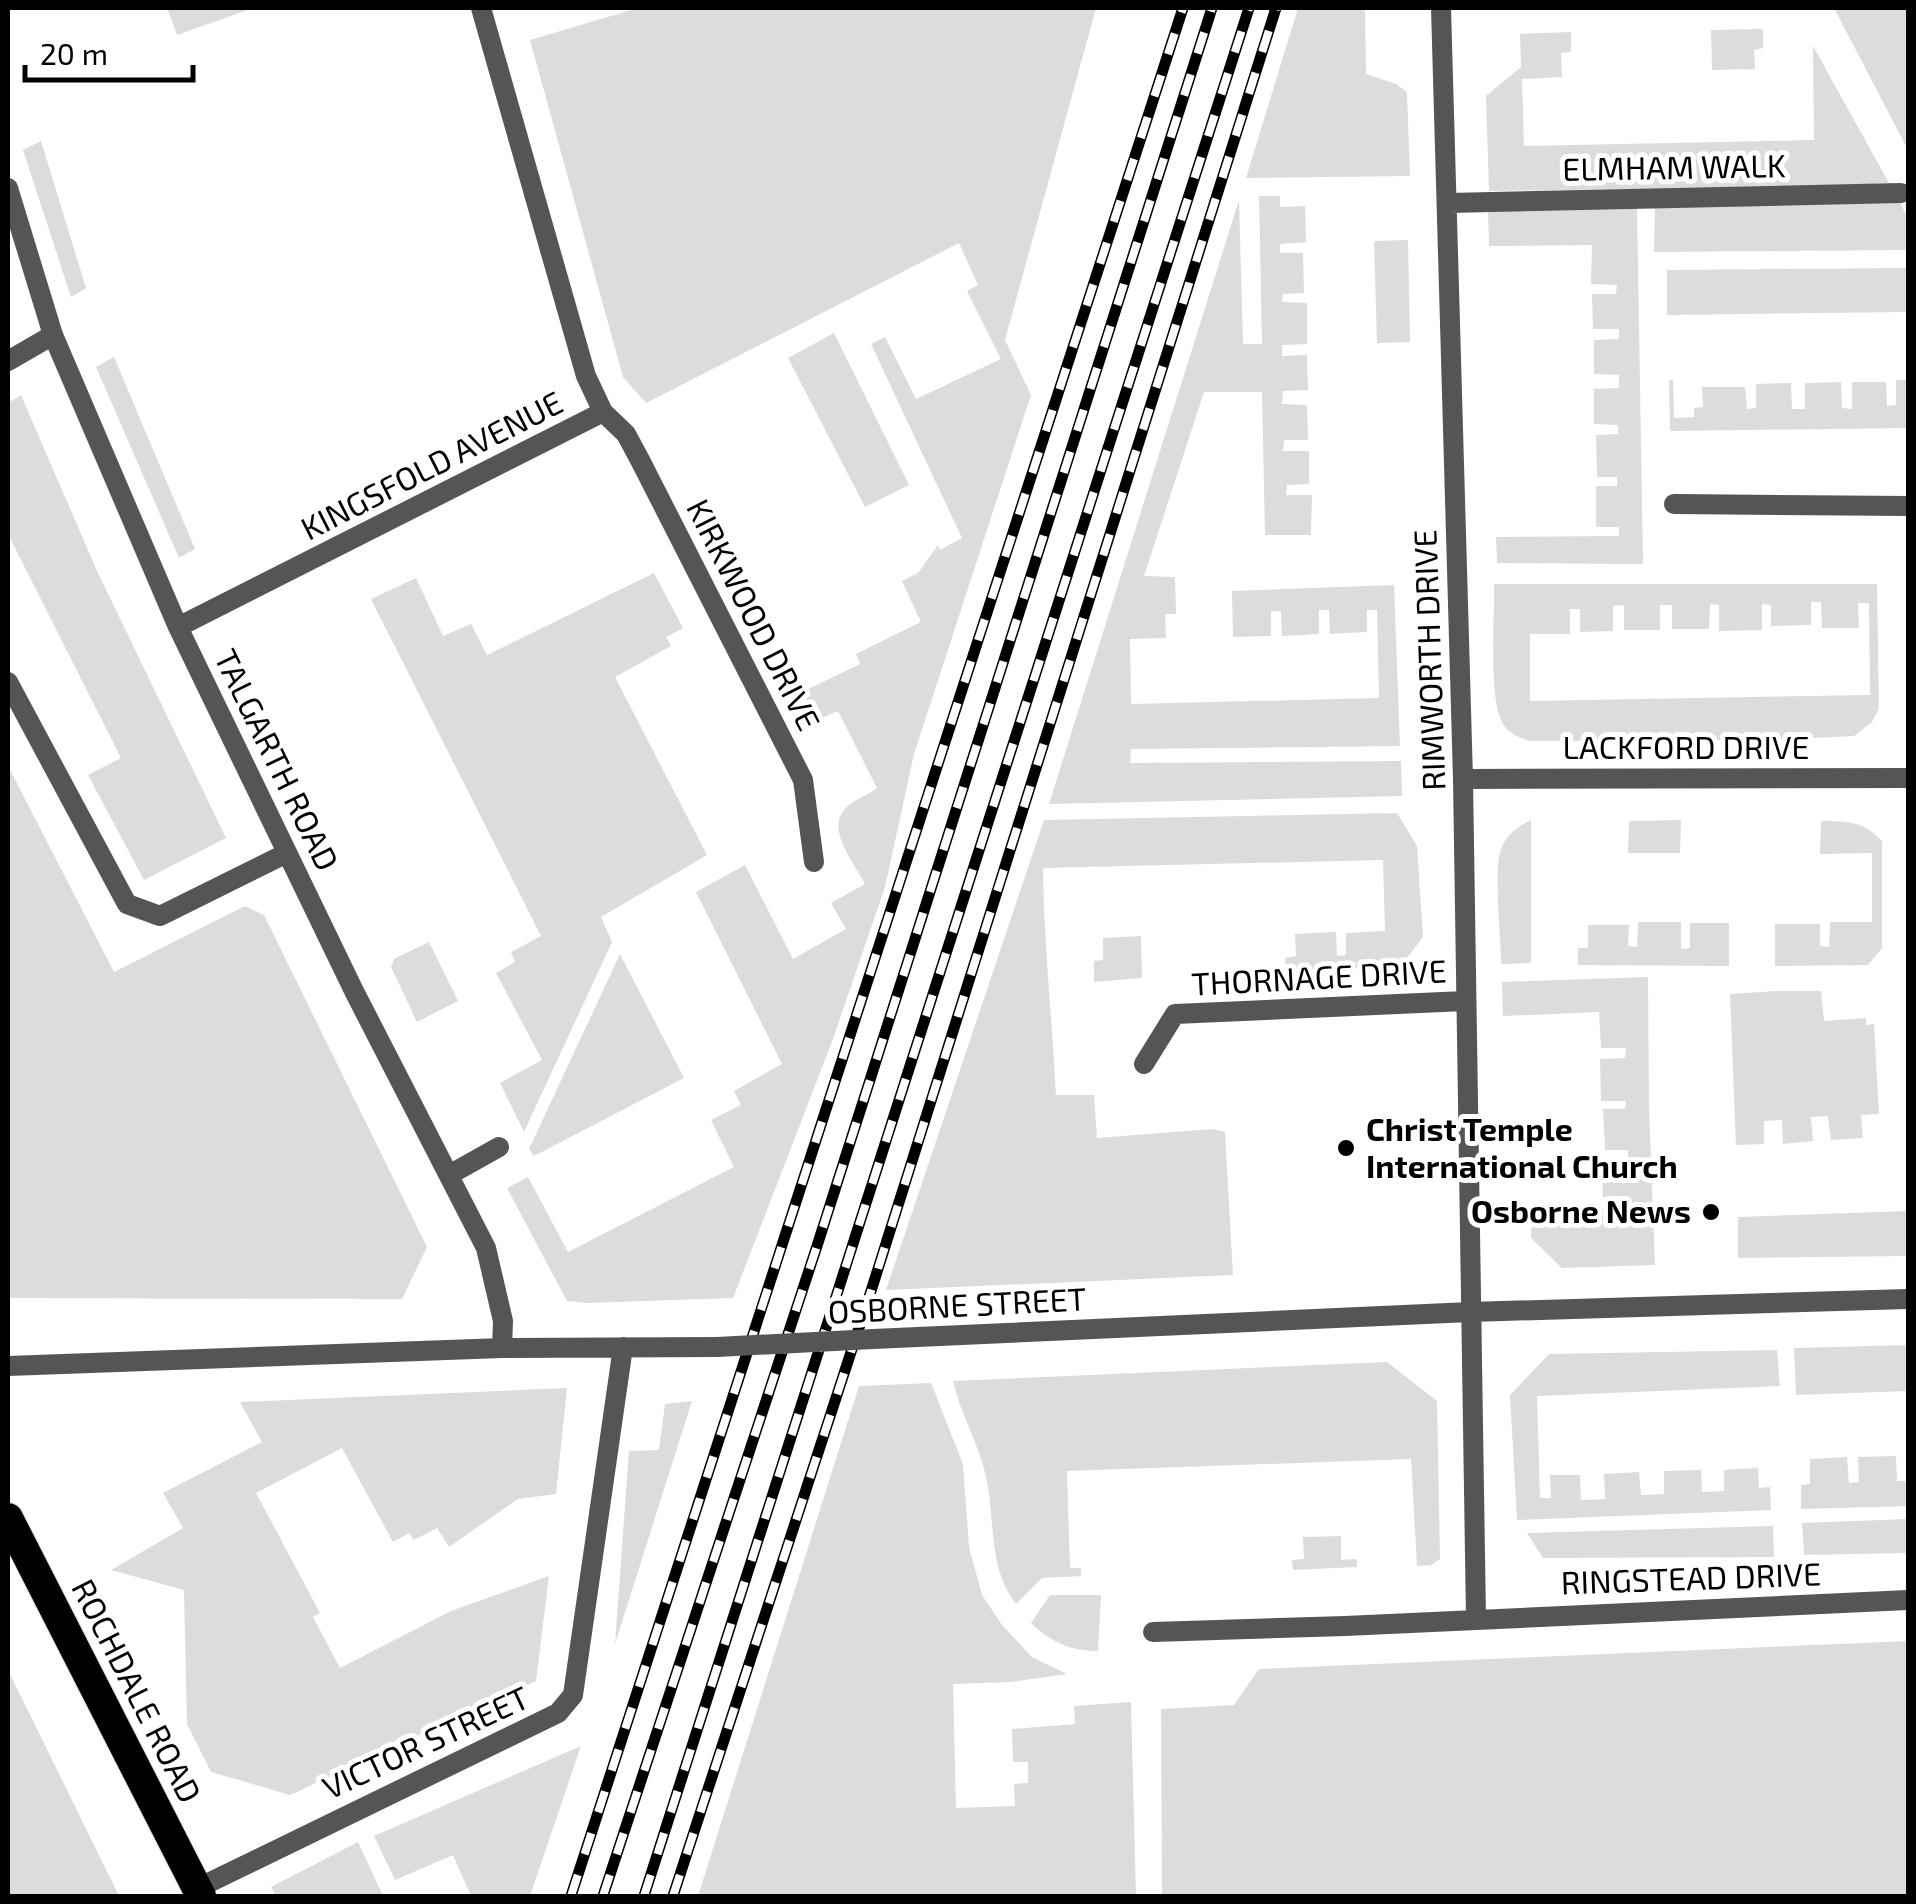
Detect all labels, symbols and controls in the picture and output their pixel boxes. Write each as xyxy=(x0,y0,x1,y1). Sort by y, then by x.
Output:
scale bar xyxy=(25,20,192,82)
text: 20 m xyxy=(40,35,108,71)
street label: ELMHAM WALK xyxy=(1562,145,1786,187)
street label: KINGSFOLD AVENUE xyxy=(294,382,568,547)
street label: KIRKWOOD DRIVE xyxy=(680,492,829,736)
street label: RIMWORTH DRIVE xyxy=(1404,529,1452,791)
street label: TALGARTH ROAD xyxy=(208,642,348,876)
street label: LACKFORD DRIVE xyxy=(1563,727,1809,765)
street label: THORNAGE DRIVE xyxy=(1190,950,1447,1002)
place label: Christ Temple International Church xyxy=(1366,1109,1678,1184)
marker: Christ Temple International Church xyxy=(1335,1137,1357,1159)
place label: Osborne News xyxy=(1471,1191,1691,1229)
marker: Osborne News xyxy=(1700,1201,1722,1223)
street label: OSBORNE STREET xyxy=(827,1278,1087,1330)
street label: RINGSTEAD DRIVE xyxy=(1560,1553,1822,1601)
street label: ROCHDALE ROAD xyxy=(65,1572,210,1808)
street label: VICTOR STREET xyxy=(316,1677,534,1806)

